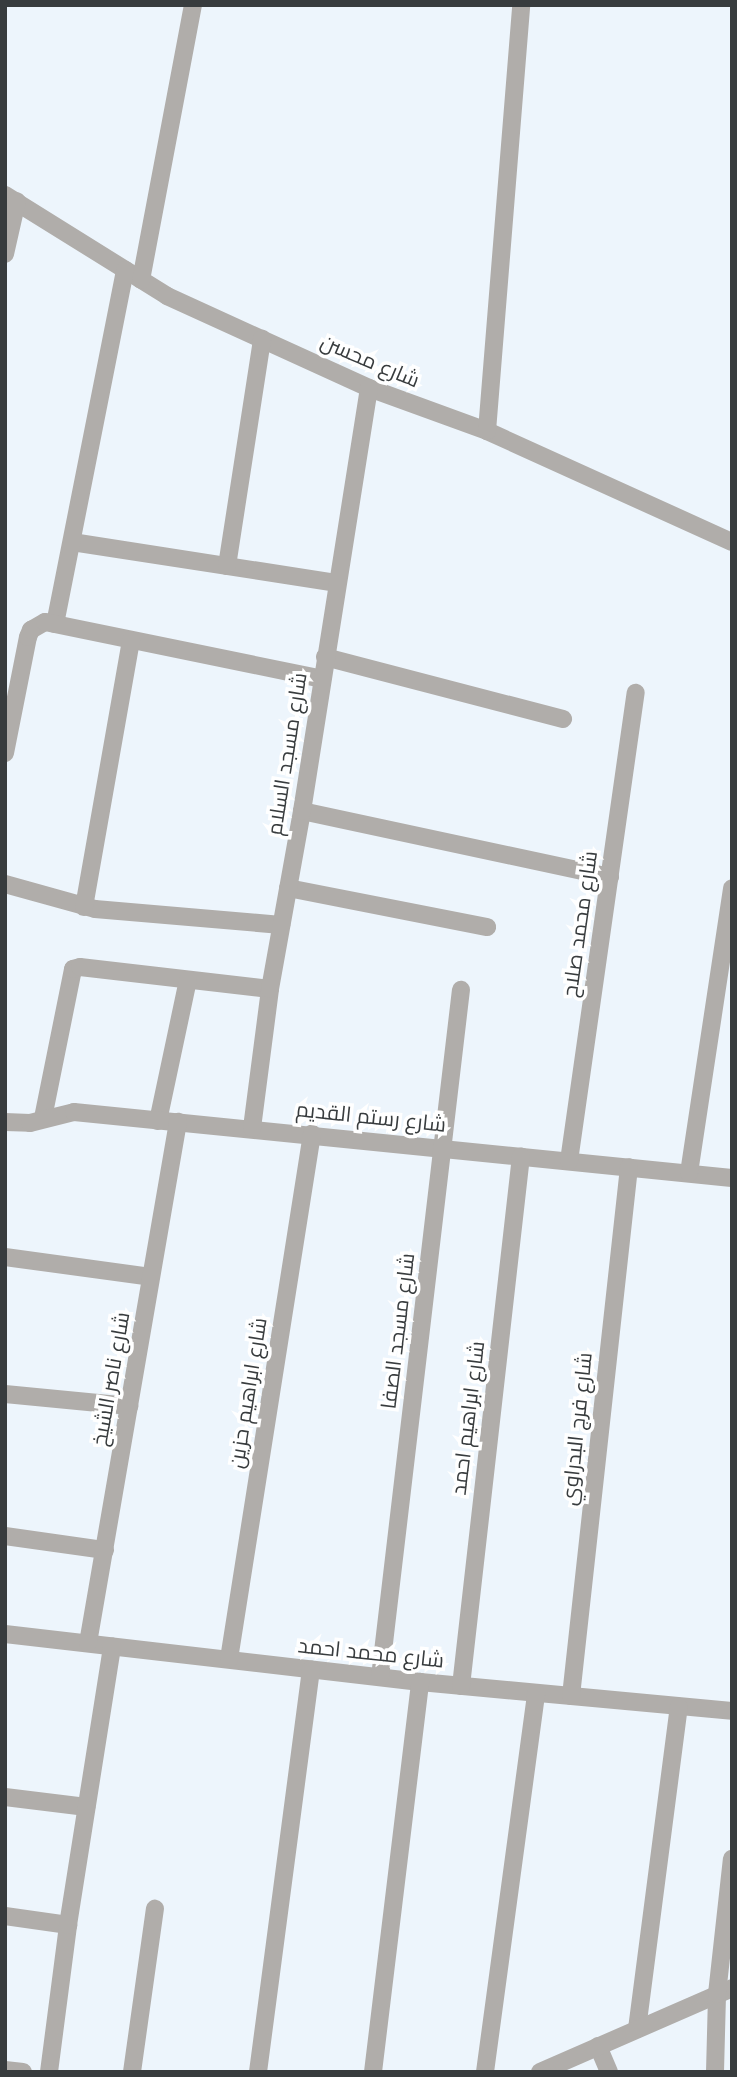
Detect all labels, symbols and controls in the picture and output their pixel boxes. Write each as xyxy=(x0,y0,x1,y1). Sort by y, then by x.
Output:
street label: شارع محسن xyxy=(317,329,423,393)
street label: شارع مسجد السلام xyxy=(262,671,312,837)
street label: شارع محمد صلاح xyxy=(557,849,603,999)
street label: شارع رستم القديم xyxy=(295,1097,447,1137)
street label: شارع مسجد الصفا xyxy=(376,1252,420,1410)
street label: شارع ناصر الشيخ xyxy=(87,1310,135,1448)
street label: شارع ابراهيم حزين xyxy=(224,1316,272,1470)
street label: شارع ابراهيم احمد xyxy=(446,1340,490,1496)
street label: شارع فرج البدراوي xyxy=(556,1351,598,1507)
street label: شارع محمد احمد xyxy=(297,1633,445,1673)

